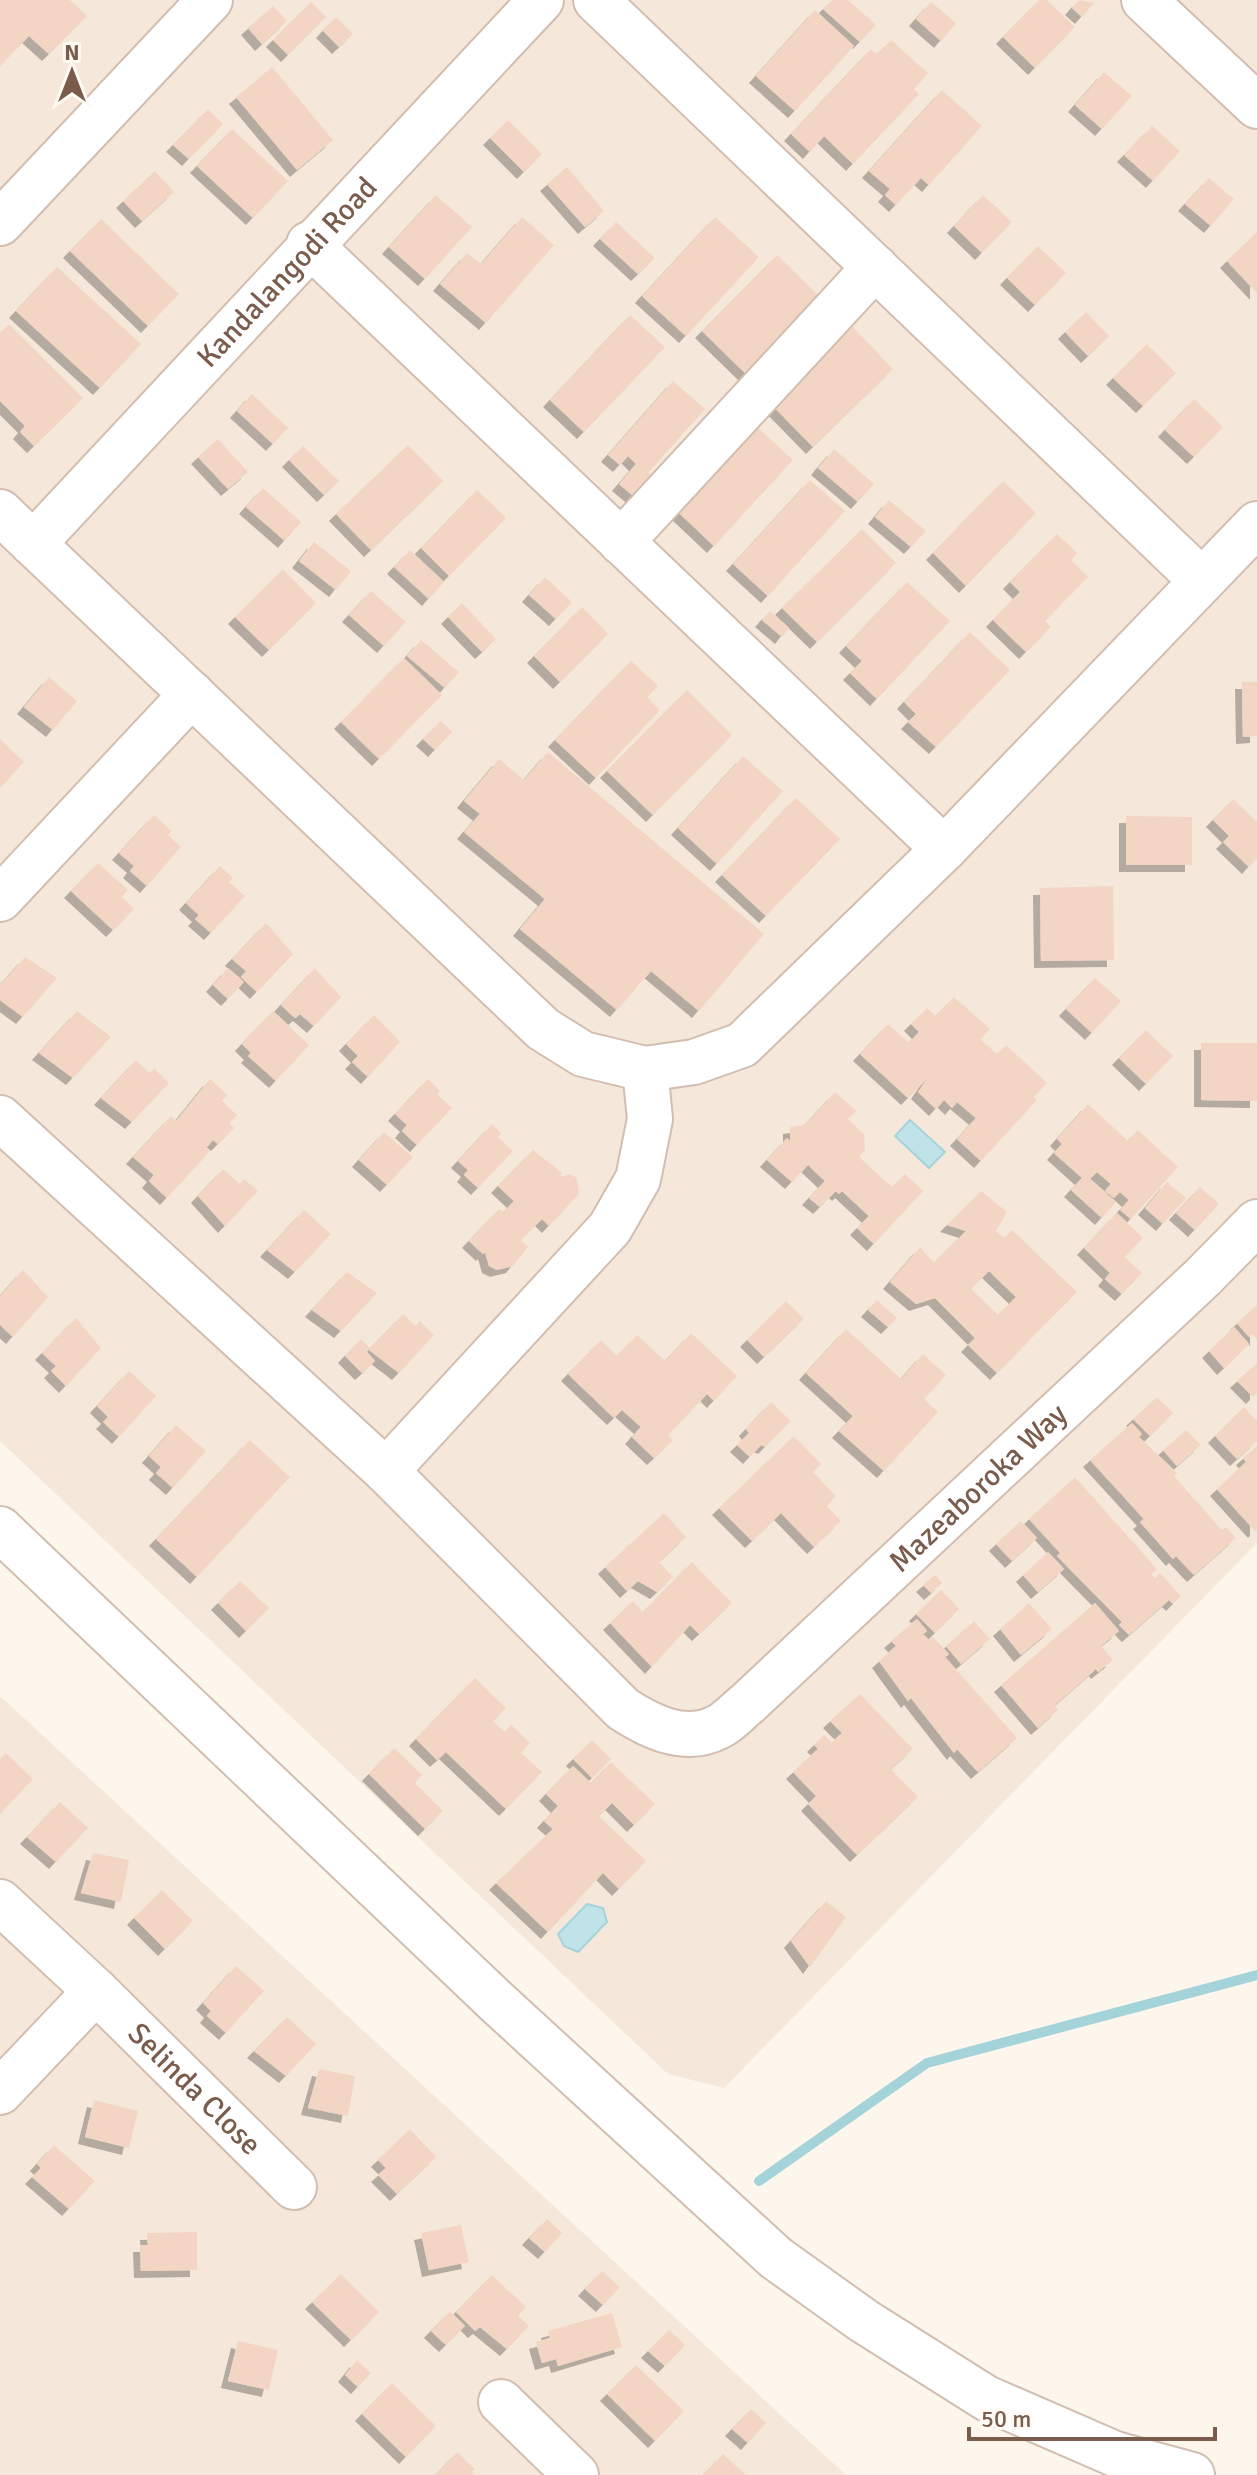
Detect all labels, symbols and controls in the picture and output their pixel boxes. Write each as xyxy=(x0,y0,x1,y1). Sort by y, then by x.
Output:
north arrow xyxy=(32,32,112,112)
text: N xyxy=(64,39,80,66)
street label: Kandalangodi Road xyxy=(189,169,385,375)
street label: Mazeaboroka Way xyxy=(881,1396,1075,1580)
street label: Selinda Close xyxy=(120,2015,269,2163)
scale bar xyxy=(969,2391,1215,2441)
text: 50 m xyxy=(981,2404,1031,2434)

